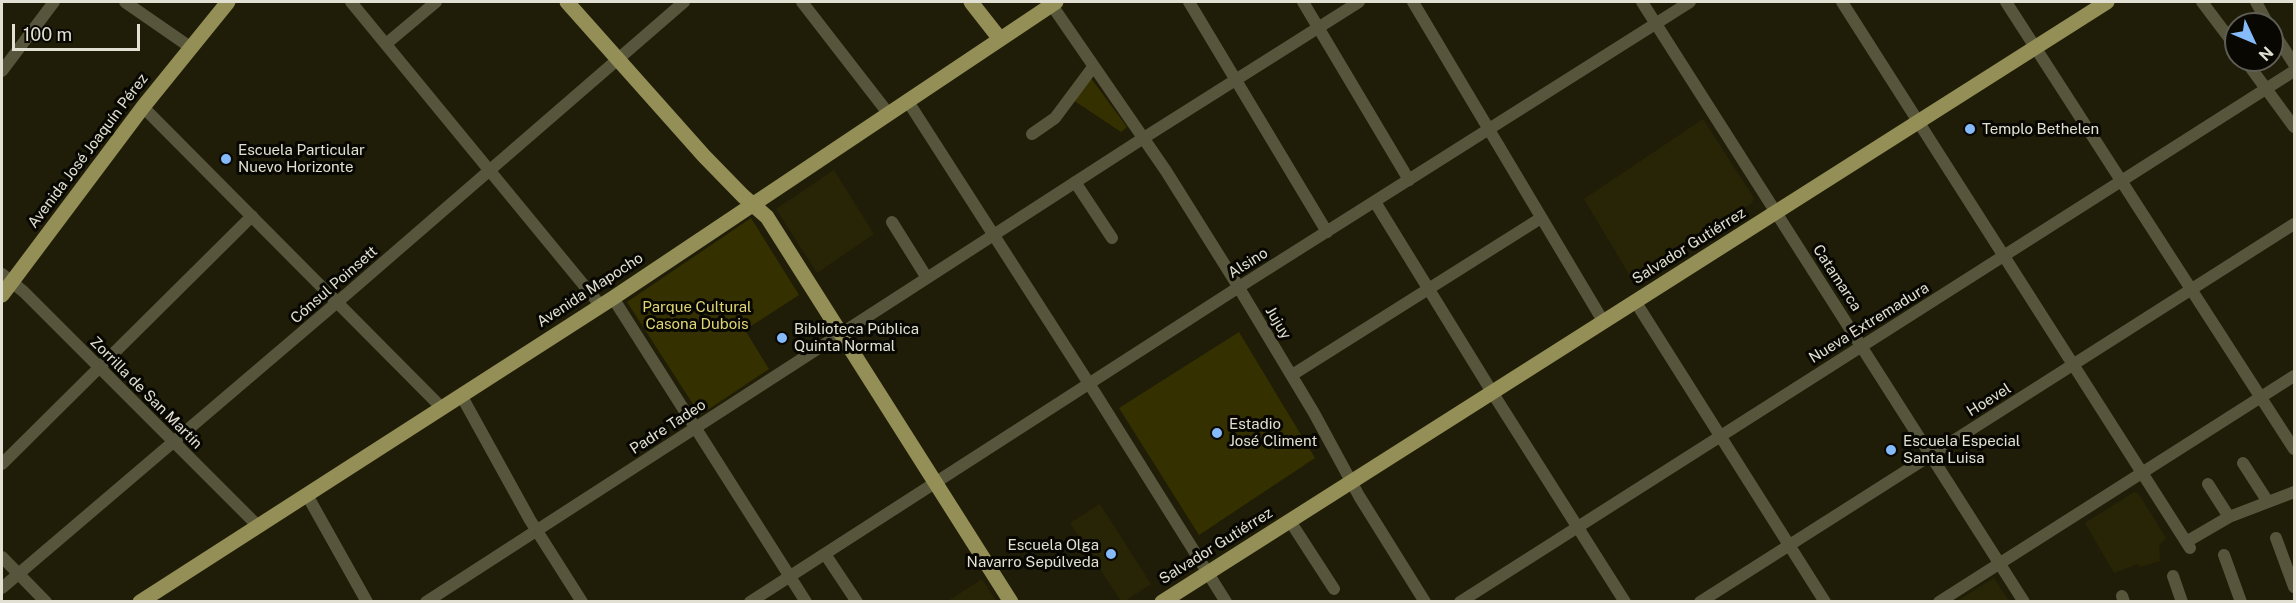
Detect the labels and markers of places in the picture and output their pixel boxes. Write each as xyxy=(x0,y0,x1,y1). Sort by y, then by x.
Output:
place label: Templo Bethelen xyxy=(1982,120,2099,138)
marker: Templo Bethelen xyxy=(1963,122,1977,136)
place label: Escuela Particular Nuevo Horizonte xyxy=(238,141,365,176)
marker: Escuela Particular Nuevo Horizonte xyxy=(219,152,233,166)
place label: Biblioteca Pública Quinta Normal xyxy=(794,320,919,355)
marker: Biblioteca Pública Quinta Normal xyxy=(775,331,789,345)
place label: Estadio José Climent xyxy=(1229,415,1317,450)
marker: Estadio José Climent xyxy=(1210,426,1224,440)
place label: Escuela Especial Santa Luisa xyxy=(1903,432,2020,467)
marker: Escuela Especial Santa Luisa xyxy=(1884,443,1898,457)
place label: Escuela Olga Navarro Sepúlveda xyxy=(967,536,1099,571)
marker: Escuela Olga Navarro Sepúlveda xyxy=(1104,547,1118,561)

